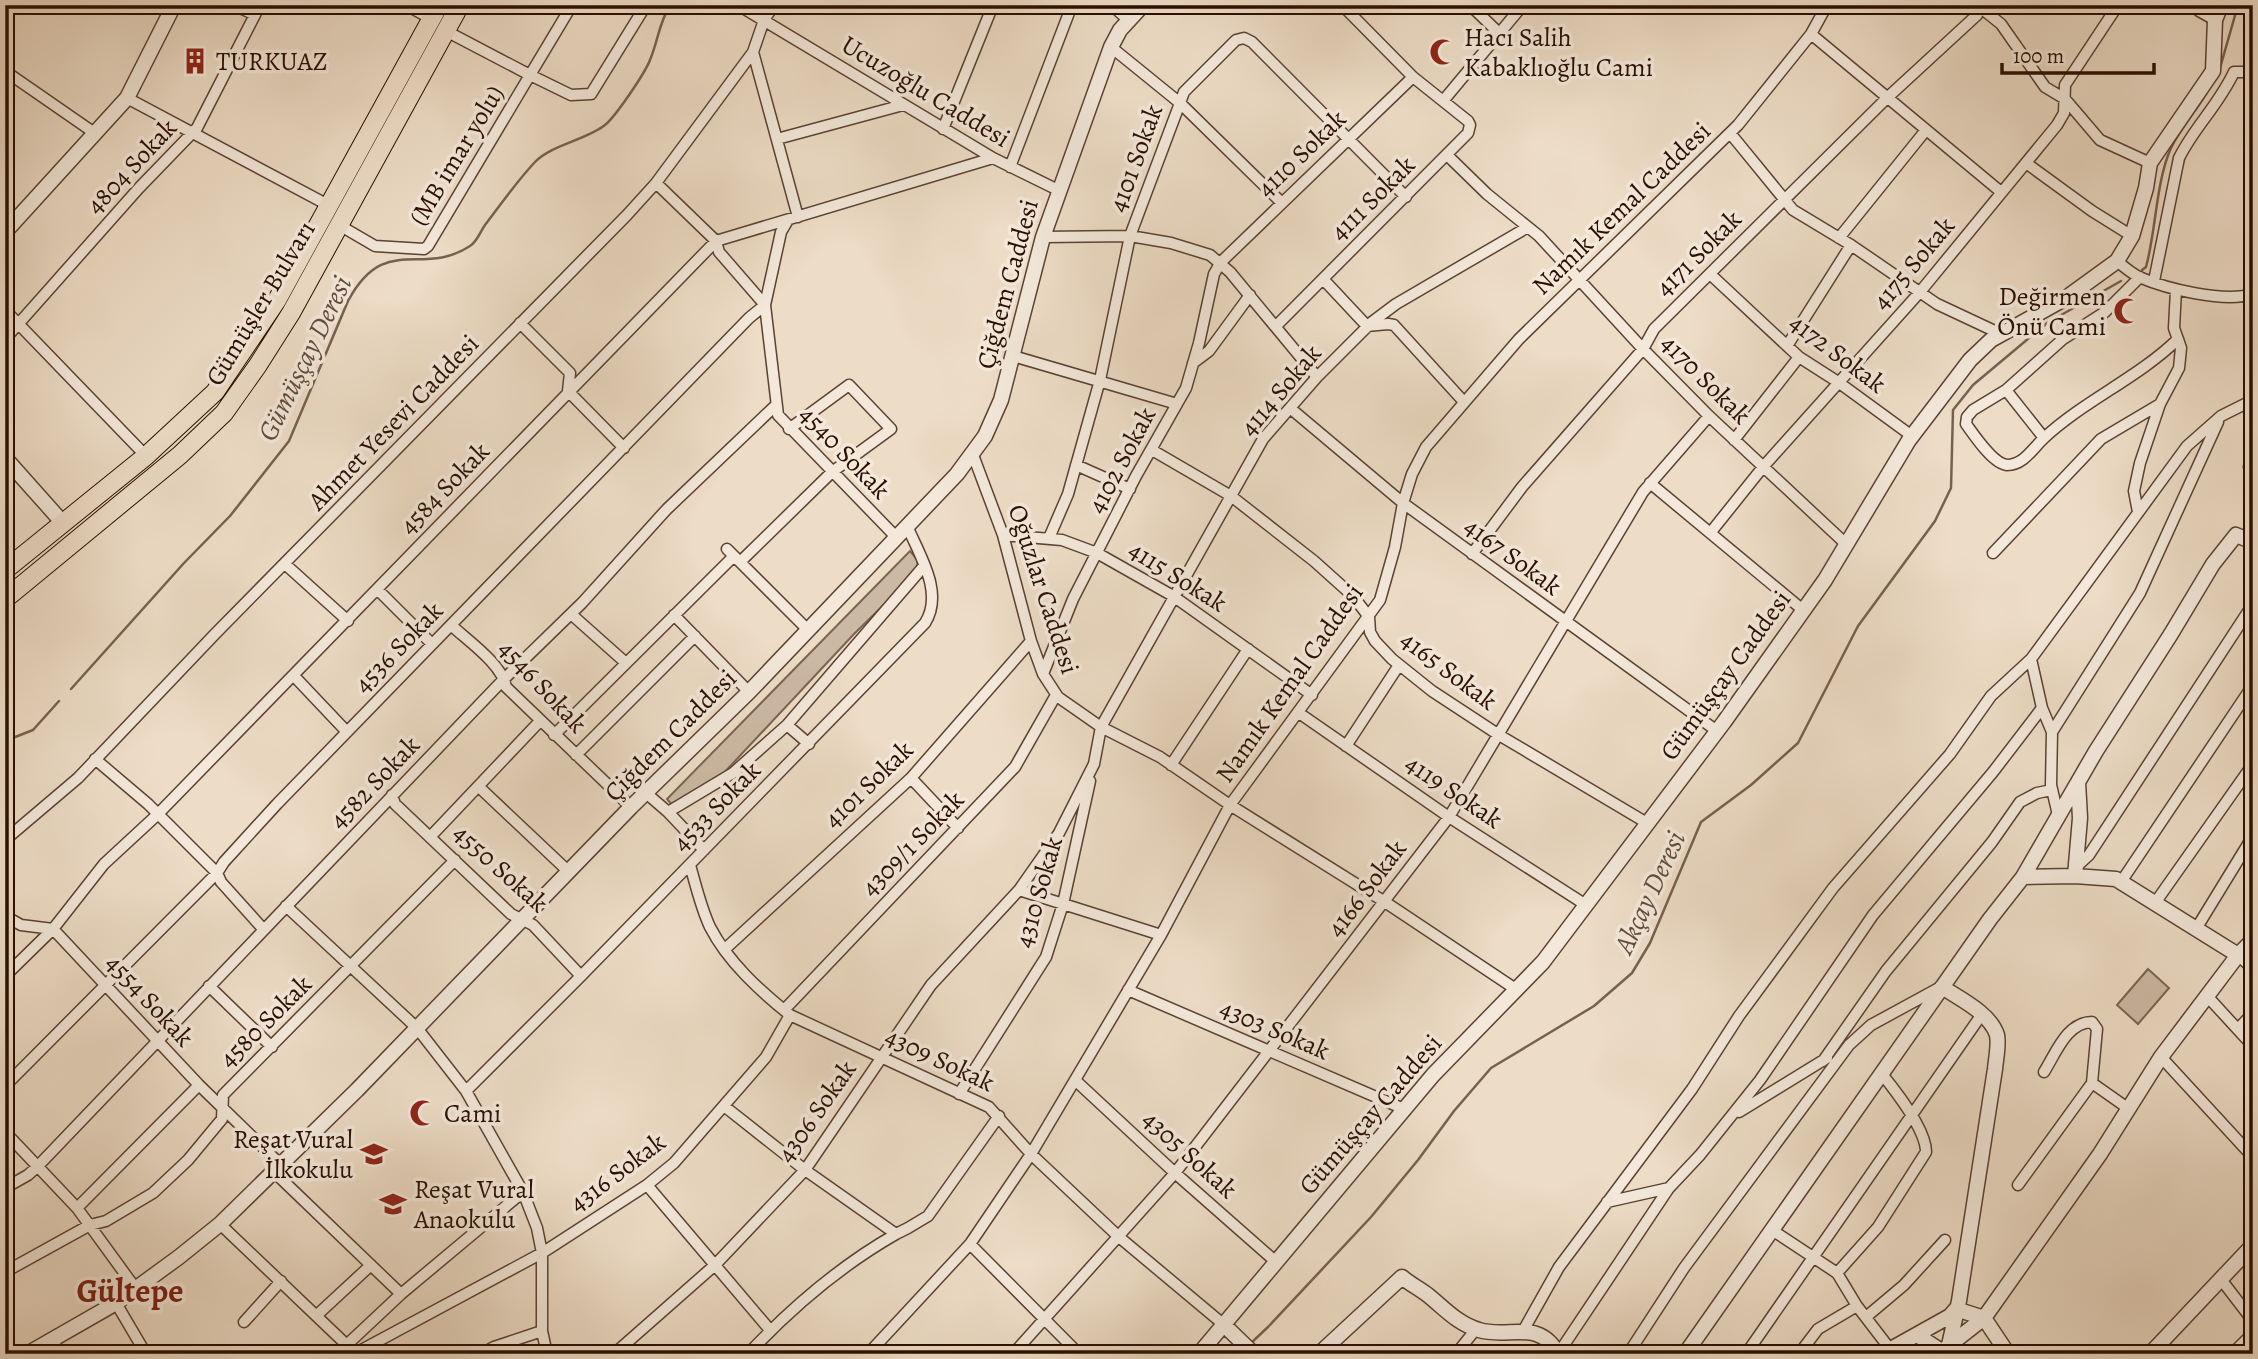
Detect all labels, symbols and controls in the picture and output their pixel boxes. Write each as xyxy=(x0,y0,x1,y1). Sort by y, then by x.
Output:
place label: Hacı Salih Kabaklıoğlu Cami xyxy=(1464,20,1653,85)
street label: Ucuzoğlu Caddesi xyxy=(835,27,1017,156)
scale bar xyxy=(2002,32,2155,76)
mosque icon: Hacı Salih Kabaklıoğlu Cami xyxy=(1428,37,1458,67)
text: 100 m xyxy=(2013,42,2064,70)
place label: TURKUAZ xyxy=(216,44,328,79)
building icon: TURKUAZ xyxy=(180,46,210,76)
street label: (MB imar yolu) xyxy=(401,79,512,232)
street label: 4101 Sokak xyxy=(1100,99,1171,217)
street label: 4110 Sokak xyxy=(1249,102,1354,205)
street label: 4804 Sokak xyxy=(78,111,185,222)
street label: Namık Kemal Caddesi xyxy=(1524,114,1718,303)
street label: 4111 Sokak xyxy=(1322,148,1423,249)
street label: Çiğdem Caddesi xyxy=(968,195,1047,373)
street label: 4171 Sokak xyxy=(1647,202,1749,304)
street label: 4175 Sokak xyxy=(1864,209,1963,317)
street label: Gümüşler Bulvarı xyxy=(197,214,323,392)
water label: Gümüşçay Deresi xyxy=(249,270,361,447)
place label: Değirmen Önü Cami xyxy=(1997,279,2106,344)
mosque icon: Değirmen Önü Cami xyxy=(2112,296,2142,326)
street label: 4172 Sokak xyxy=(1782,305,1893,401)
street label: Ahmet Yesevi Caddesi xyxy=(299,327,487,519)
street label: 4170 Sokak xyxy=(1653,327,1758,432)
street label: 4114 Sokak xyxy=(1232,337,1329,444)
street label: 4540 Sokak xyxy=(791,398,898,507)
street label: 4102 Sokak xyxy=(1079,401,1164,520)
street label: 4584 Sokak xyxy=(391,434,497,542)
street label: Oğuzlar Caddesi xyxy=(1000,500,1087,678)
street label: 4167 Sokak xyxy=(1457,509,1569,604)
street label: 4115 Sokak xyxy=(1122,533,1234,620)
street label: Namık Kemal Caddesi xyxy=(1208,577,1371,790)
street label: Gümüşçay Caddesi xyxy=(1652,583,1799,767)
street label: 4536 Sokak xyxy=(346,594,451,701)
street label: 4165 Sokak xyxy=(1393,623,1504,718)
street label: 4546 Sokak xyxy=(490,632,595,741)
street label: Çiğdem Caddesi xyxy=(596,661,744,809)
street label: 4582 Sokak xyxy=(321,728,428,836)
street label: 4101 Sokak xyxy=(816,733,921,836)
street label: 4119 Sokak xyxy=(1398,746,1509,837)
street label: 4533 Sokak xyxy=(664,753,768,859)
street label: 4309/1 Sokak xyxy=(853,783,972,904)
street label: 4550 Sokak xyxy=(446,816,556,921)
water label: Akçay Deresi xyxy=(1604,825,1695,962)
street label: 4310 Sokak xyxy=(1006,832,1071,952)
street label: 4166 Sokak xyxy=(1318,832,1415,944)
street label: 4554 Sokak xyxy=(98,946,202,1054)
street label: 4580 Sokak xyxy=(211,967,320,1076)
street label: 4303 Sokak xyxy=(1215,991,1335,1068)
street label: 4309 Sokak xyxy=(879,1019,1000,1100)
street label: Gümüşçay Caddesi xyxy=(1291,1027,1450,1202)
street label: 4306 Sokak xyxy=(768,1053,864,1169)
place label: Cami xyxy=(444,1096,501,1131)
mosque icon: Cami xyxy=(408,1098,438,1128)
street label: 4305 Sokak xyxy=(1135,1102,1245,1206)
place label: Reşat Vural İlkokulu xyxy=(233,1122,354,1187)
street label: 4316 Sokak xyxy=(562,1125,673,1220)
school or university icon: Reşat Vural İlkokulu xyxy=(359,1139,389,1169)
place label: Reşat Vural Anaokulu xyxy=(413,1172,534,1237)
school or university icon: Reşat Vural Anaokulu xyxy=(378,1189,408,1219)
district label: Gültepe xyxy=(77,1268,183,1313)

